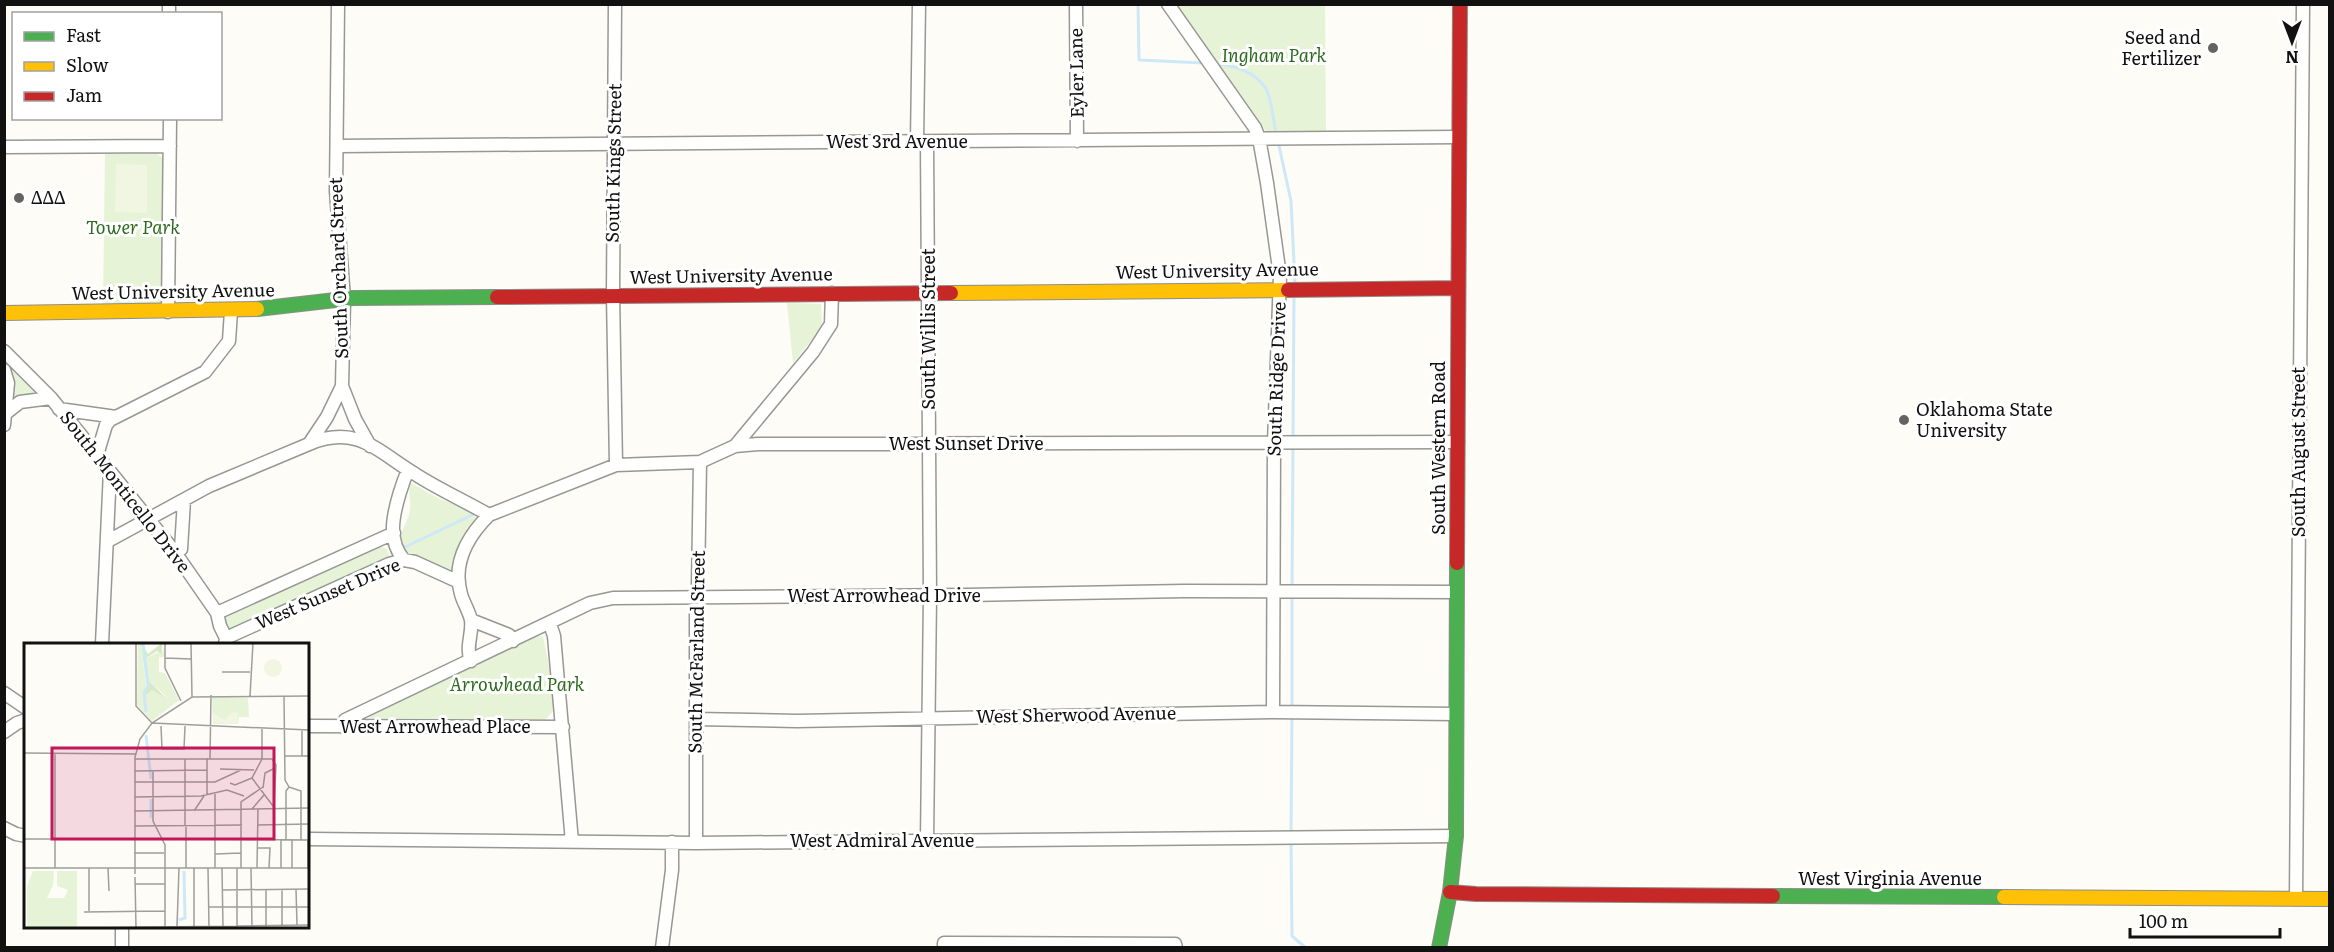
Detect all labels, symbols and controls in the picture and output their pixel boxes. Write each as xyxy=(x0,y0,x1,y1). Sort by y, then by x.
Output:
legend xyxy=(12,12,222,120)
north arrow xyxy=(2262,12,2322,72)
text: Fast xyxy=(66,21,102,48)
place label: Seed and Fertilizer xyxy=(2121,23,2201,71)
street label: Eyler Lane xyxy=(1061,28,1090,118)
park label: Ingham Park xyxy=(1222,41,1327,68)
marker: Seed and Fertilizer xyxy=(2206,41,2220,55)
text: N xyxy=(2285,46,2299,70)
text: Slow xyxy=(66,51,109,78)
text: Jam xyxy=(66,81,102,108)
street label: South Kings Street xyxy=(598,82,627,243)
street label: West 3rd Avenue xyxy=(826,127,968,154)
street label: South Orchard Street xyxy=(321,176,354,359)
place label: ΔΔΔ xyxy=(31,183,66,210)
marker: ΔΔΔ xyxy=(12,191,26,205)
park label: Tower Park xyxy=(86,213,180,240)
street label: South Willis Street xyxy=(914,248,941,410)
street label: West University Avenue xyxy=(1115,254,1319,285)
street label: West University Avenue xyxy=(629,259,833,290)
street label: West University Avenue xyxy=(71,275,275,306)
street label: South Ridge Drive xyxy=(1259,301,1292,457)
street label: South Western Road xyxy=(1424,361,1451,535)
street label: South August Street xyxy=(2284,366,2311,537)
place label: Oklahoma State University xyxy=(1916,395,2053,443)
street label: South Monticello Drive xyxy=(54,404,198,578)
marker: Oklahoma State University xyxy=(1897,413,1911,427)
street label: West Sunset Drive xyxy=(888,429,1044,456)
street label: South McFarland Street xyxy=(680,549,711,754)
street label: West Sunset Drive xyxy=(251,550,404,635)
street label: West Arrowhead Drive xyxy=(787,581,981,608)
inset map xyxy=(24,643,309,928)
park label: Arrowhead Park xyxy=(450,670,585,697)
street label: West Sherwood Avenue xyxy=(976,698,1176,729)
street label: West Arrowhead Place xyxy=(339,712,531,739)
street label: West Admiral Avenue xyxy=(790,826,974,853)
street label: West Virginia Avenue xyxy=(1798,864,1982,891)
scale bar xyxy=(2130,901,2280,939)
text: 100 m xyxy=(2139,907,2188,934)

